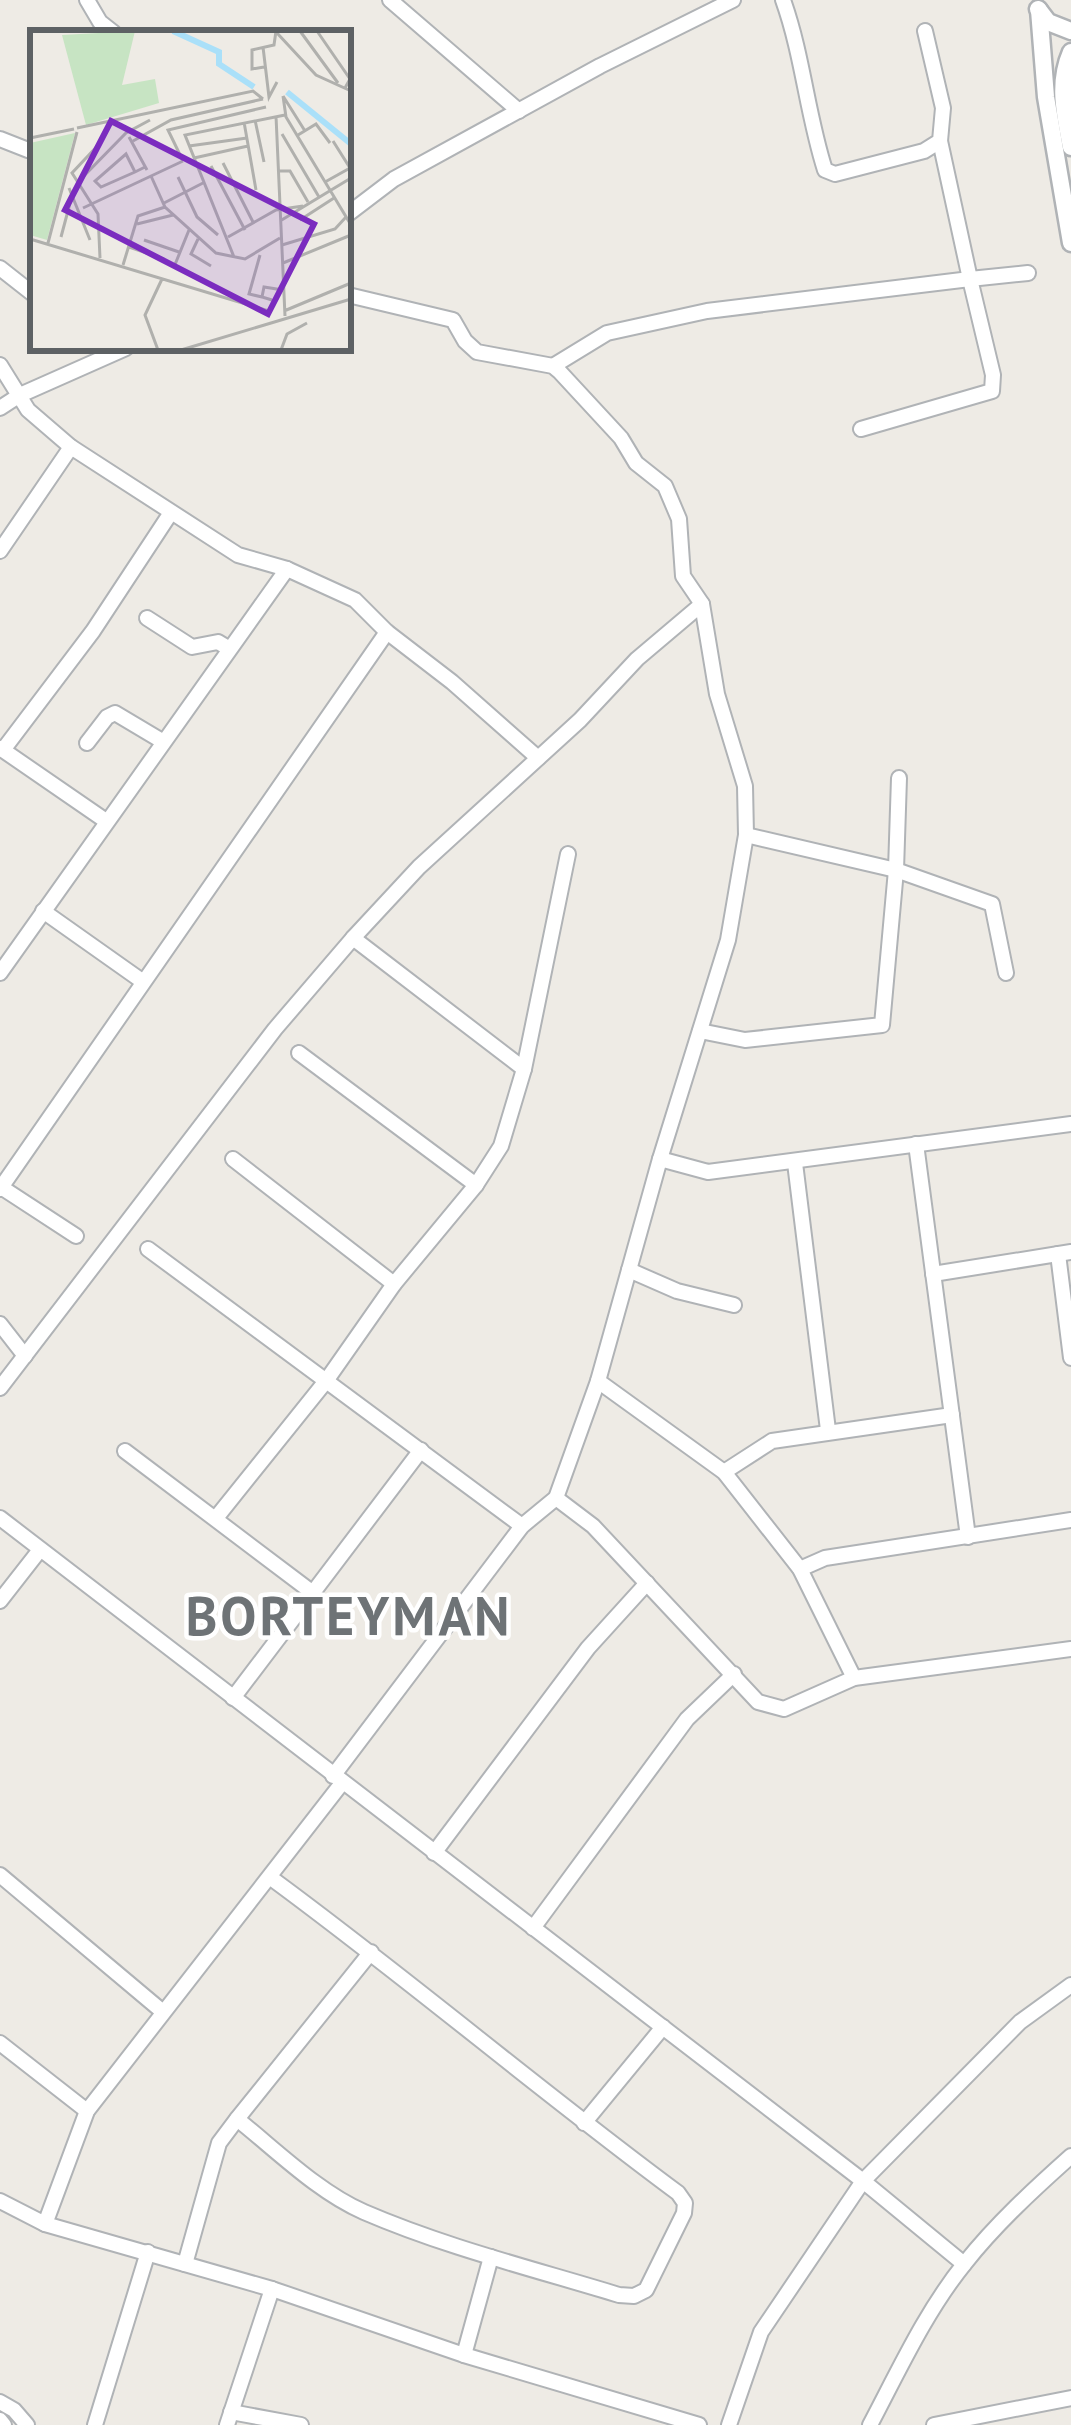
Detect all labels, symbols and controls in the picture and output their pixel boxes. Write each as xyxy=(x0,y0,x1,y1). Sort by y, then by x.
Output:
inset map xyxy=(30,30,351,351)
district label: BORTEYMAN xyxy=(185,1580,513,1650)

